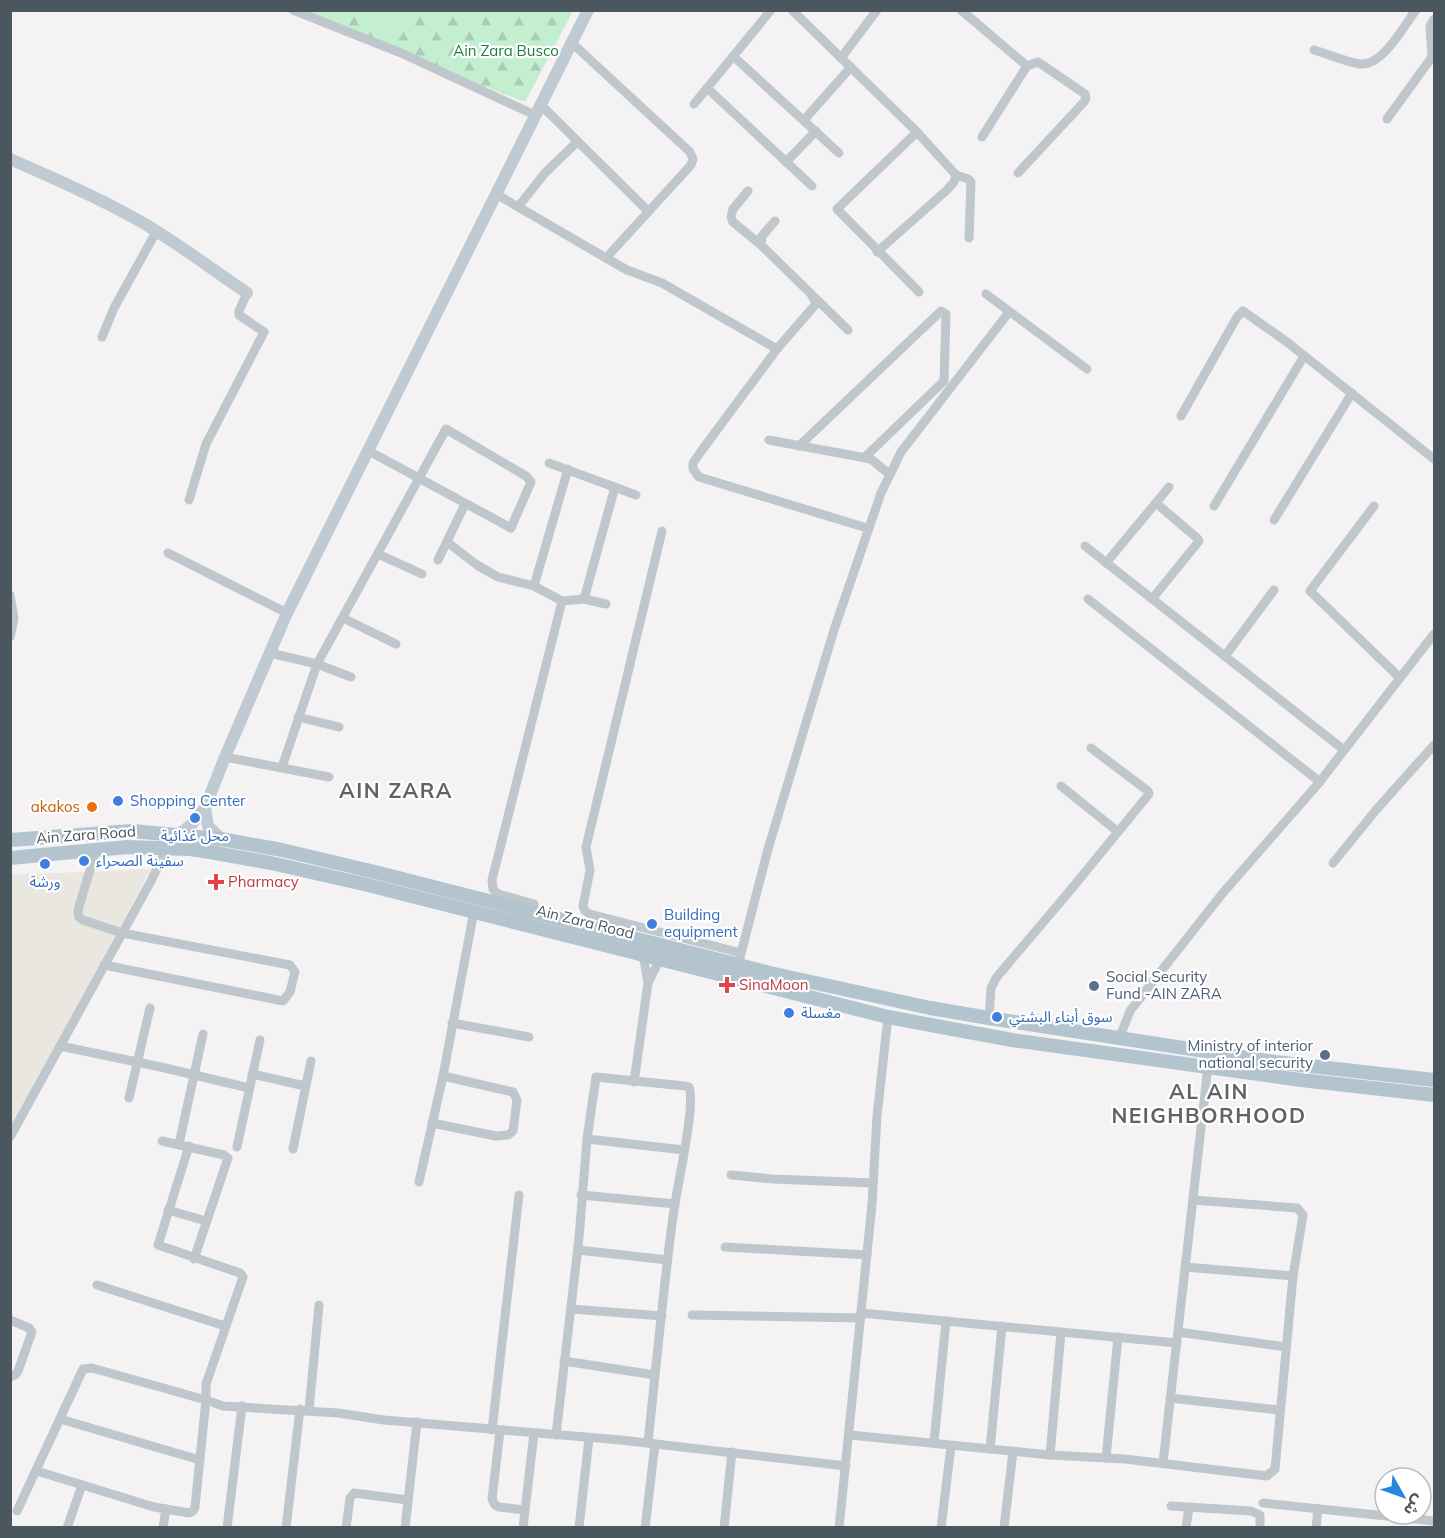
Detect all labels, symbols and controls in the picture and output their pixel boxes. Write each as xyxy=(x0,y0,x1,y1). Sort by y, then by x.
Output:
park label: Ain Zara Busco xyxy=(453,41,559,60)
district label: AIN ZARA xyxy=(339,777,453,803)
place label: Shopping Center xyxy=(130,791,246,810)
marker: Shopping Center xyxy=(111,794,125,808)
place label: akakos xyxy=(31,797,80,816)
marker: akakos xyxy=(85,800,99,814)
marker: محل غذائية xyxy=(188,811,202,825)
street label: Ain Zara Road xyxy=(35,822,137,847)
place label: محل غذائية xyxy=(161,826,229,845)
place label: سفينة الصحراء xyxy=(96,851,184,870)
marker: سفينة الصحراء xyxy=(77,854,91,868)
marker: ورشة xyxy=(38,857,52,871)
place label: ورشة xyxy=(30,872,60,891)
place label: Pharmacy xyxy=(228,872,299,891)
marker: Pharmacy xyxy=(209,875,223,889)
street label: Ain Zara Road xyxy=(534,900,636,943)
place label: Building equipment xyxy=(664,905,738,941)
marker: Building equipment xyxy=(645,917,659,931)
place label: Social Security Fund -AIN ZARA xyxy=(1106,967,1222,1003)
place label: SinaMoon xyxy=(739,975,809,994)
marker: SinaMoon xyxy=(720,978,734,992)
marker: Social Security Fund -AIN ZARA xyxy=(1087,979,1101,993)
place label: مغسلة xyxy=(801,1003,841,1022)
marker: مغسلة xyxy=(782,1006,796,1020)
place label: سوق أبناء البشتي xyxy=(1009,1007,1113,1028)
marker: سوق أبناء البشتي xyxy=(990,1010,1004,1024)
place label: Ministry of interior national security xyxy=(1188,1036,1314,1072)
marker: Ministry of interior national security xyxy=(1318,1048,1332,1062)
district label: AL AIN NEIGHBORHOOD xyxy=(1111,1078,1307,1128)
north arrow xyxy=(1373,1466,1433,1526)
text: ش xyxy=(1400,1491,1429,1521)

